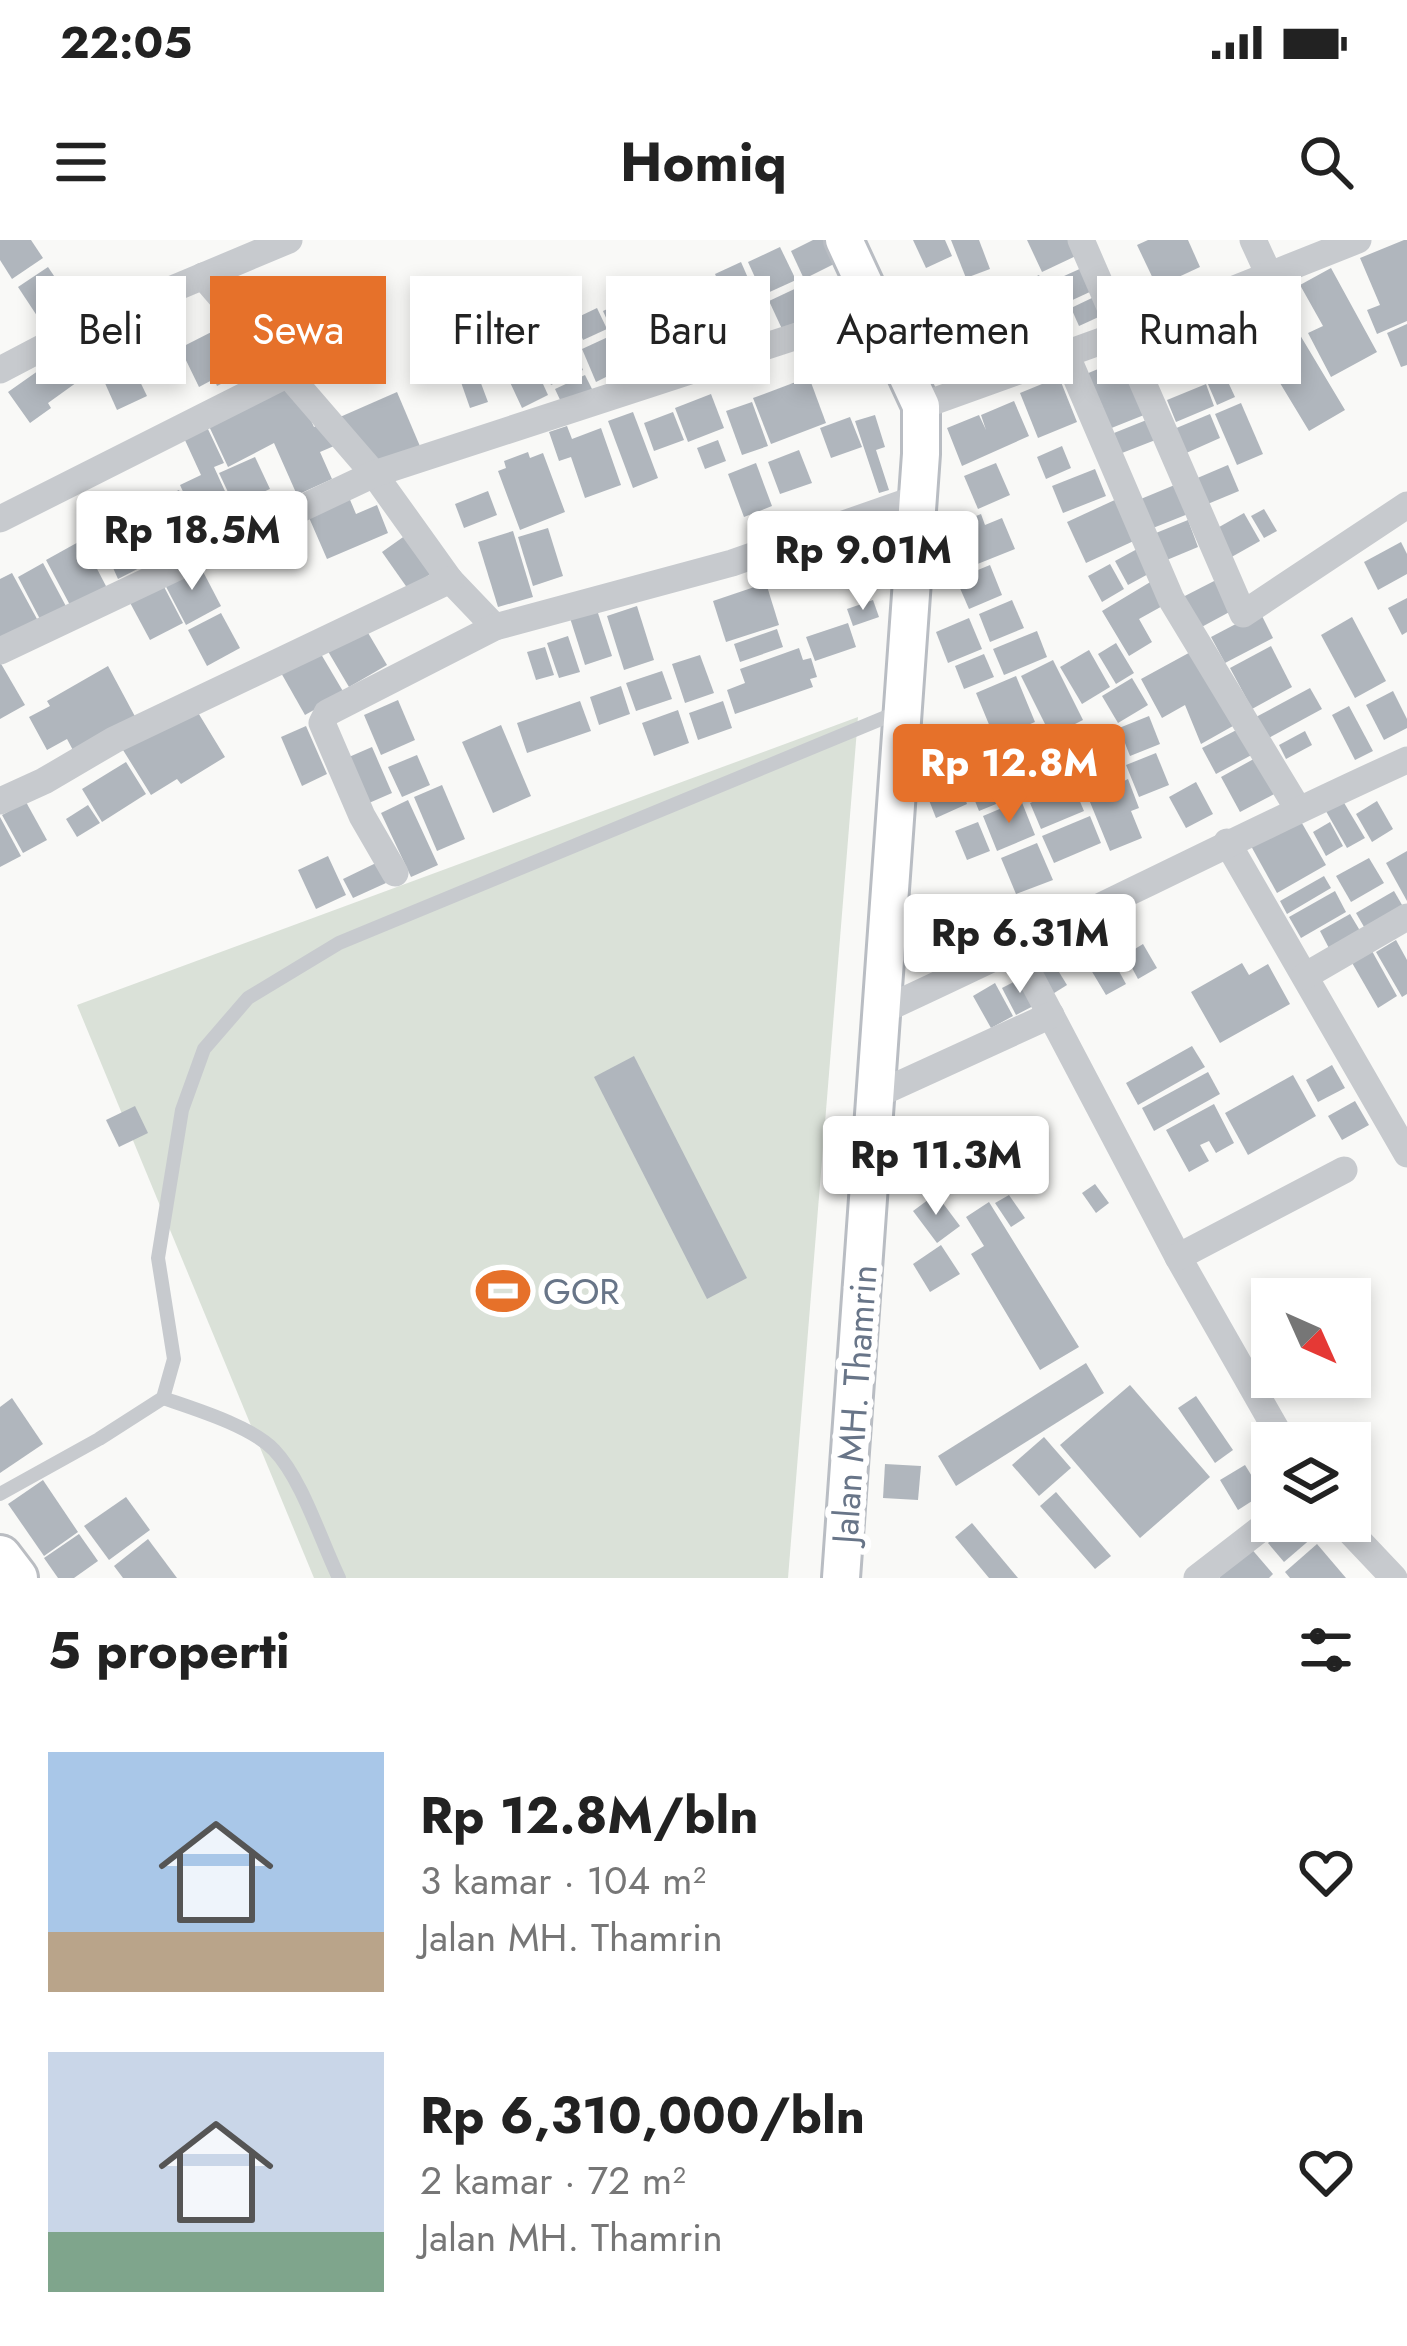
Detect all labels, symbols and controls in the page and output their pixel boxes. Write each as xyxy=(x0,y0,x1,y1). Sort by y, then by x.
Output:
text: 22:05 xyxy=(60,10,192,75)
text: Homiq xyxy=(620,123,787,201)
icon: menu xyxy=(48,129,114,195)
icon: search xyxy=(1293,129,1359,195)
chip: Beli xyxy=(36,276,186,384)
chip: Sewa xyxy=(210,276,386,384)
chip: Filter xyxy=(410,276,582,384)
chip: Baru xyxy=(606,276,770,384)
chip: Apartemen xyxy=(794,276,1073,384)
chip: Rumah xyxy=(1097,276,1301,384)
pin: Rp 18.5M xyxy=(68,491,316,593)
text: Rp 18.5M xyxy=(103,501,281,558)
pin: Rp 9.01M xyxy=(739,511,987,613)
text: Rp 9.01M xyxy=(774,521,952,578)
pin: Rp 12.8M xyxy=(885,724,1133,826)
text: Rp 12.8M xyxy=(920,734,1098,791)
pin: Rp 6.31M xyxy=(896,894,1144,996)
text: Rp 6.31M xyxy=(931,904,1109,961)
pin: Rp 11.3M xyxy=(812,1116,1060,1218)
text: Rp 11.3M xyxy=(850,1126,1022,1183)
sports icon: GOR xyxy=(474,1262,532,1320)
street label: Jalan MH. Thamrin xyxy=(818,1263,890,1549)
place label: GOR xyxy=(543,1265,620,1317)
north arrow xyxy=(1251,1278,1371,1398)
map controls xyxy=(1251,1278,1371,1542)
button: layers xyxy=(1251,1422,1371,1542)
text: 5 properti xyxy=(48,1613,290,1687)
icon: filters xyxy=(1293,1617,1359,1683)
text: Rp 12.8M/bln xyxy=(420,1778,759,1852)
icon: home xyxy=(144,1800,288,1944)
icon: heart xyxy=(1293,1839,1359,1905)
text: 3 kamar · 104 m² xyxy=(420,1852,706,1909)
text: Jalan MH. Thamrin xyxy=(420,1909,723,1966)
text: Rp 6,310,000/bln xyxy=(420,2078,865,2152)
icon: home xyxy=(144,2100,288,2244)
icon: heart xyxy=(1293,2139,1359,2205)
text: 2 kamar · 72 m² xyxy=(420,2152,686,2209)
text: Jalan MH. Thamrin xyxy=(420,2209,723,2266)

